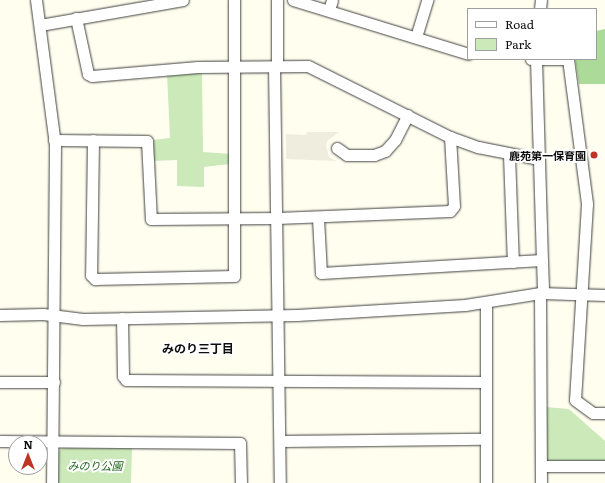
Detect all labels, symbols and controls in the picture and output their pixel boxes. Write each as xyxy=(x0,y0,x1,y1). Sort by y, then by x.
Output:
legend xyxy=(467,8,597,60)
text: Road xyxy=(505,15,534,33)
text: Park xyxy=(505,35,531,53)
place label: 鹿苑第一保育園 xyxy=(509,148,586,162)
marker: 鹿苑第一保育園 xyxy=(589,150,599,160)
district label: みのり三丁目 xyxy=(162,342,234,356)
north arrow xyxy=(8,435,48,475)
text: N xyxy=(23,436,33,452)
park label: みのり公園 xyxy=(68,458,122,472)

